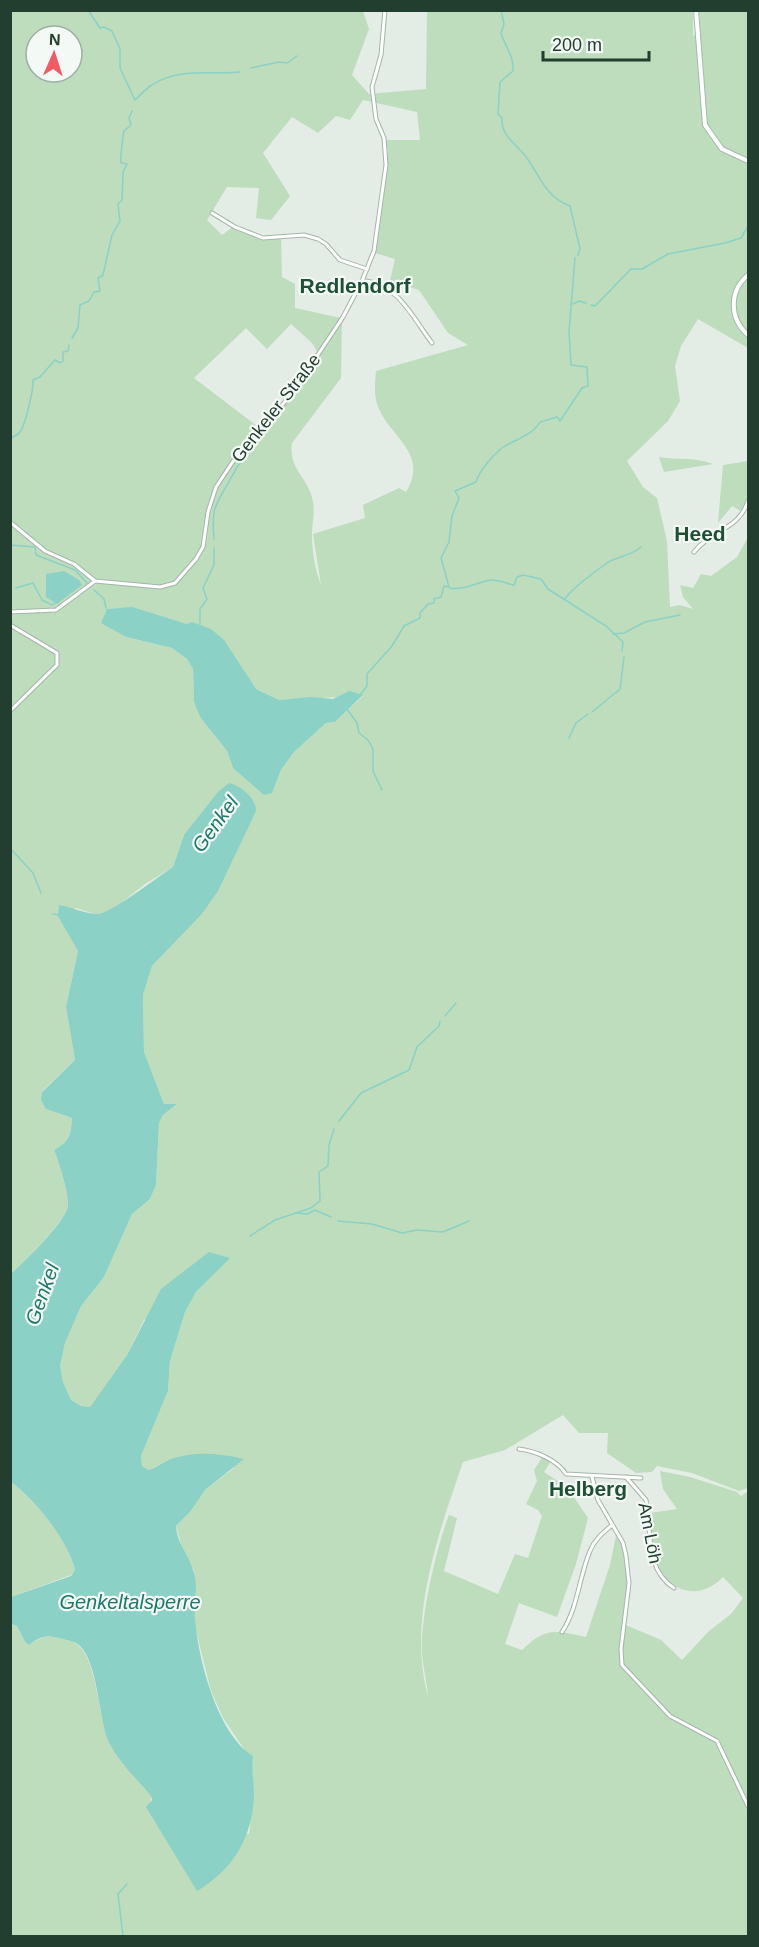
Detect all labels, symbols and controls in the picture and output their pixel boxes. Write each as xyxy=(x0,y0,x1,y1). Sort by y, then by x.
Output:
north arrow xyxy=(24,24,84,84)
scale bar xyxy=(543,24,650,62)
text: N xyxy=(49,31,61,48)
text: 200 m xyxy=(552,35,602,55)
district label: Redlendorf xyxy=(300,274,411,297)
street label: Genkeler Straße xyxy=(227,350,325,466)
district label: Heed xyxy=(674,522,726,545)
water label: Genkel xyxy=(187,791,243,856)
water label: Genkel xyxy=(21,1260,63,1328)
district label: Helberg xyxy=(549,1477,627,1500)
street label: Am Löh xyxy=(634,1501,666,1565)
water label: Genkeltalsperre xyxy=(59,1591,201,1613)

